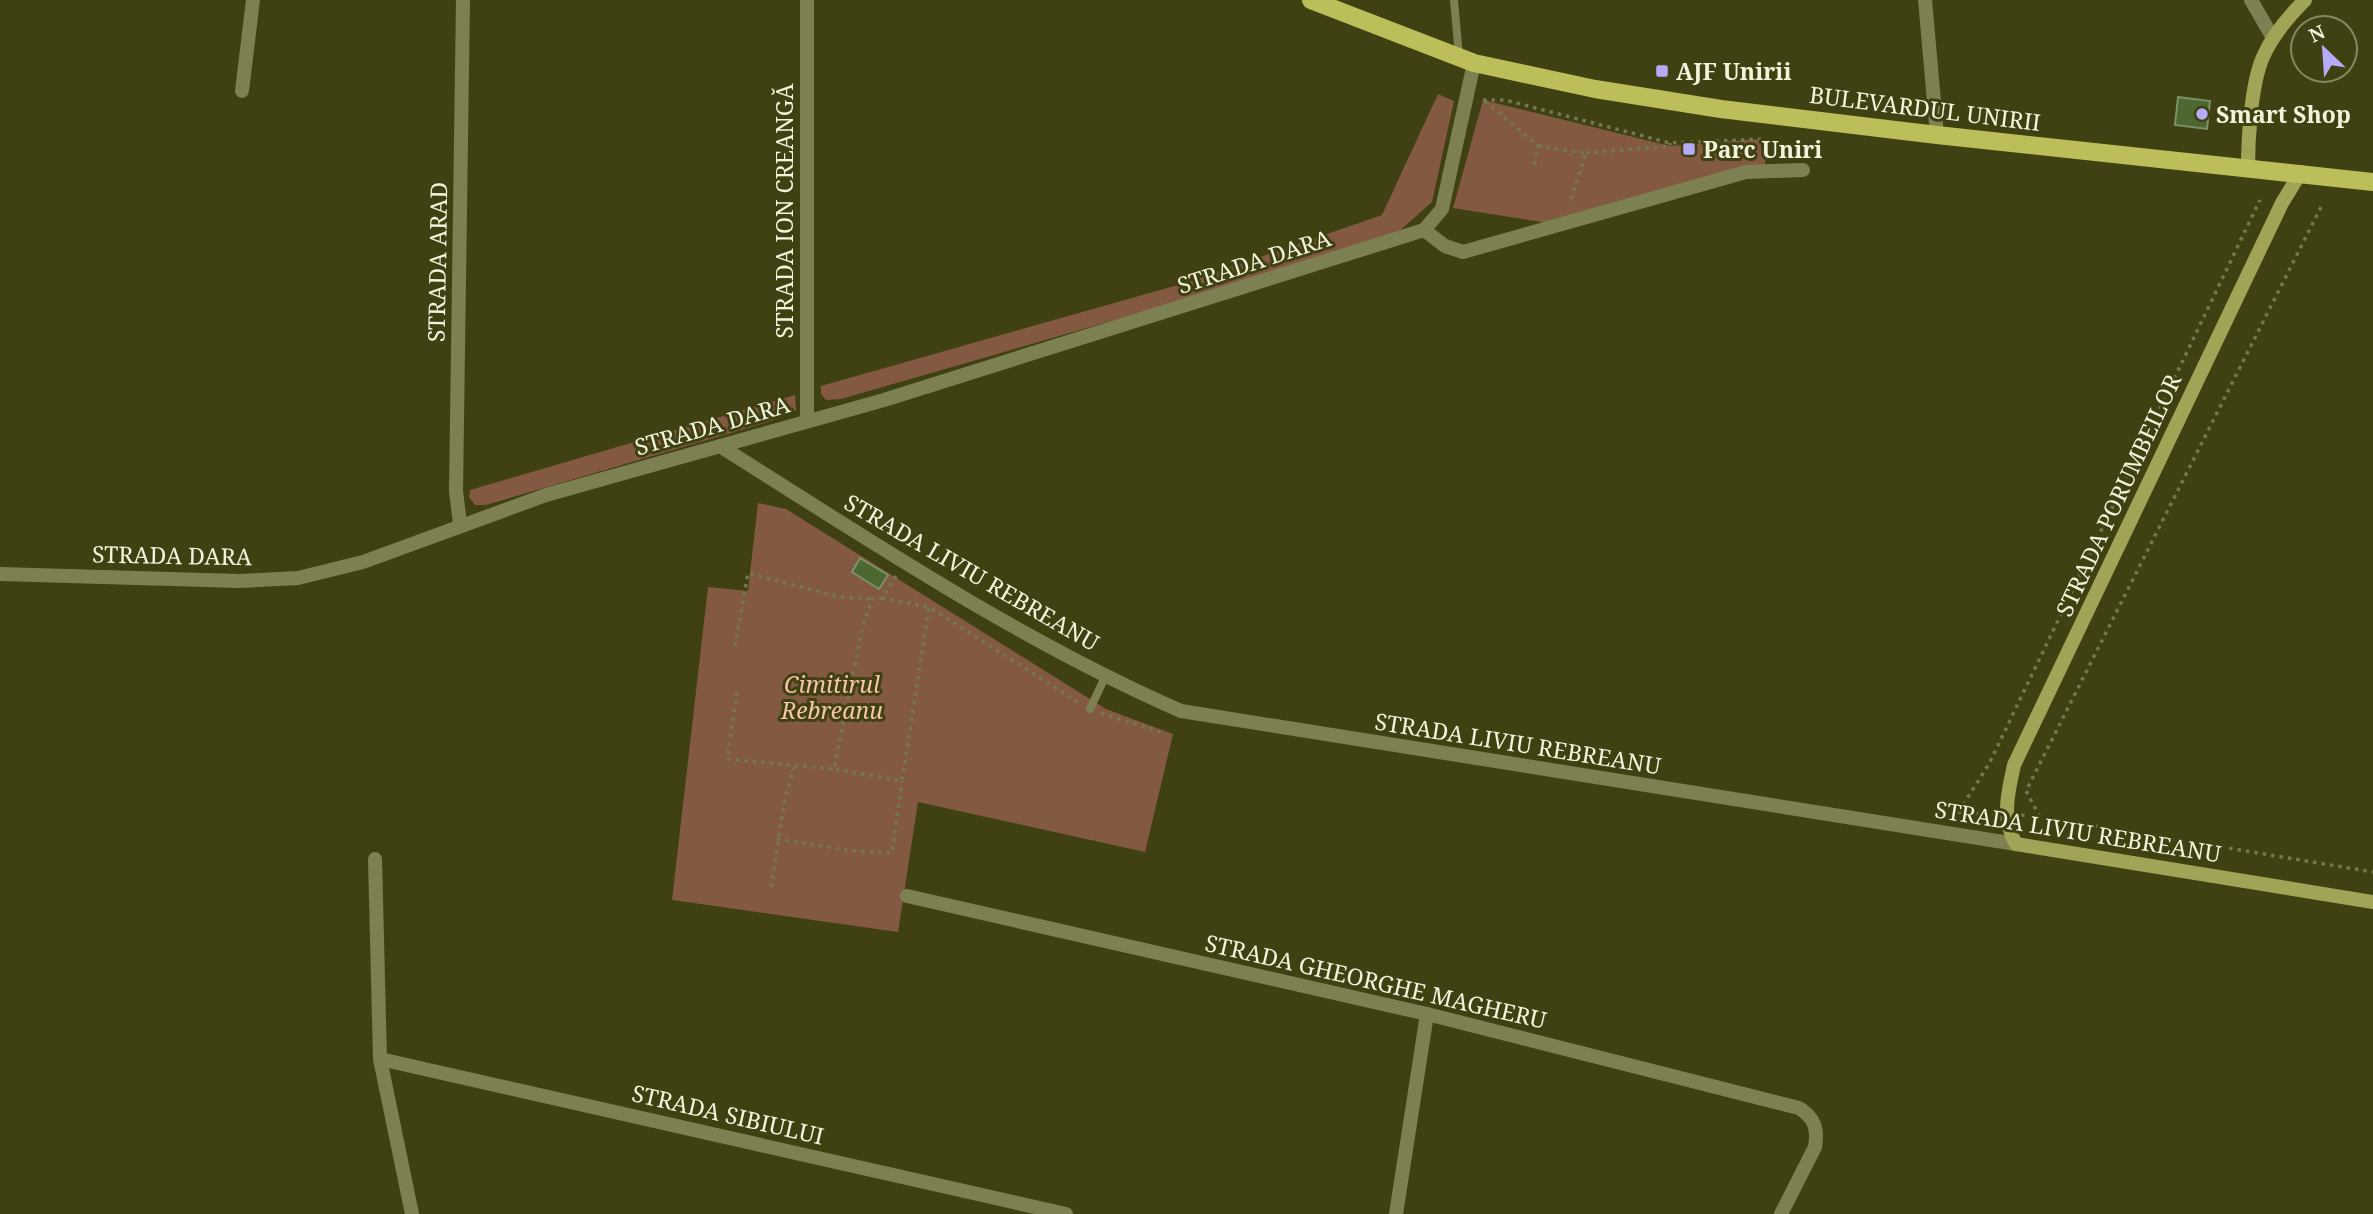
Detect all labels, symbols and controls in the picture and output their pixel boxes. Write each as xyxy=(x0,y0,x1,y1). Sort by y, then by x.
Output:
north arrow xyxy=(2289,14,2359,84)
text: N xyxy=(2305,19,2329,49)
place label: AJF Unirii xyxy=(1676,55,1792,87)
marker: AJF Unirii xyxy=(1654,63,1670,79)
street label: BULEVARDUL UNIRII xyxy=(1808,78,2042,138)
street label: STRADA ION CREANGĂ xyxy=(768,83,800,338)
place label: Smart Shop xyxy=(2216,98,2351,130)
marker: Smart Shop xyxy=(2194,106,2210,122)
place label: Parc Uniri xyxy=(1703,133,1822,165)
marker: Parc Uniri xyxy=(1681,141,1697,157)
street label: STRADA ARAD xyxy=(420,182,454,342)
street label: STRADA DARA xyxy=(1173,221,1336,301)
street label: STRADA PORUMBEILOR xyxy=(2048,368,2189,621)
street label: STRADA DARA xyxy=(631,387,794,462)
street label: STRADA LIVIU REBREANU xyxy=(839,486,1106,658)
street label: STRADA DARA xyxy=(92,538,253,572)
park label: Cimitirul Rebreanu xyxy=(780,668,883,726)
street label: STRADA LIVIU REBREANU xyxy=(1373,705,1664,782)
street label: STRADA LIVIU REBREANU xyxy=(1933,793,2224,870)
street label: STRADA GHEORGHE MAGHERU xyxy=(1202,926,1550,1036)
street label: STRADA SIBIULUI xyxy=(629,1076,827,1152)

